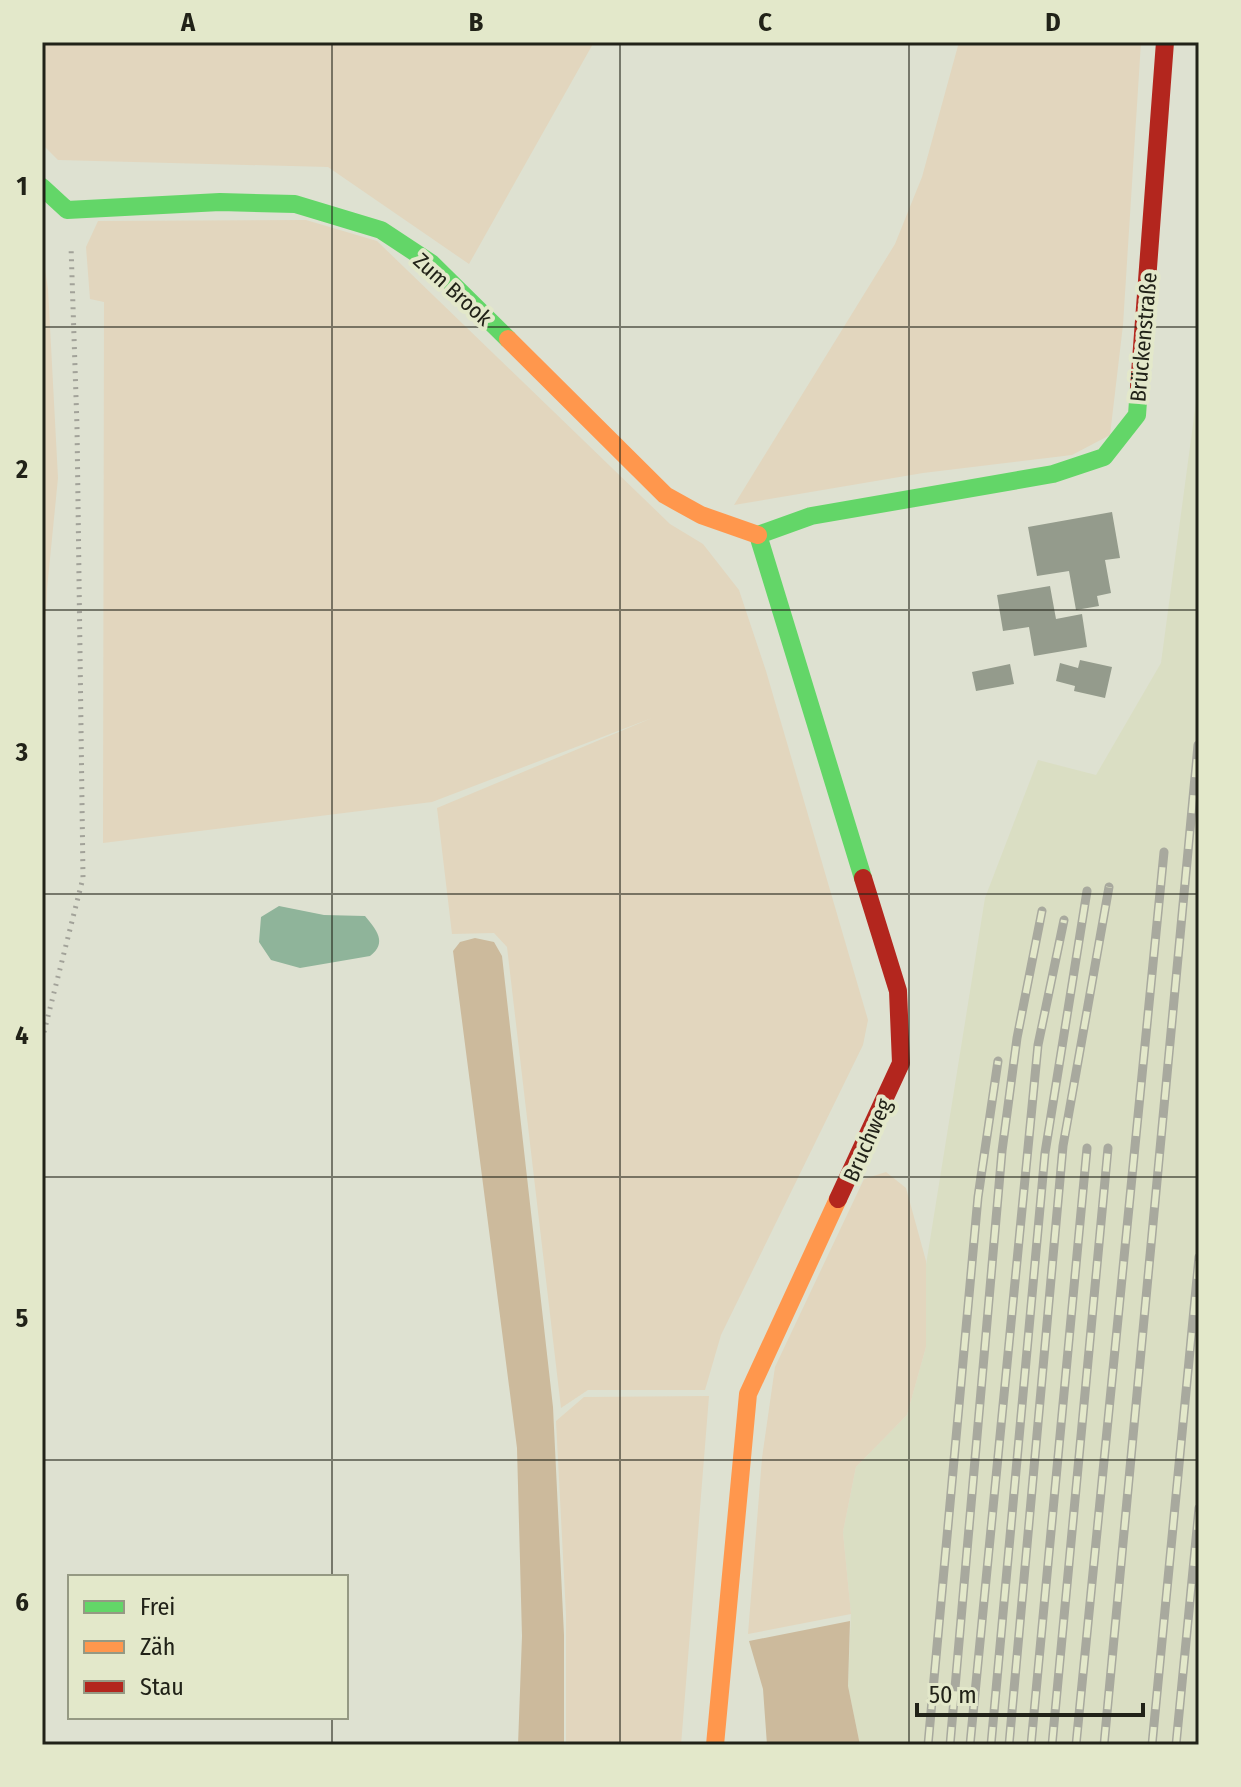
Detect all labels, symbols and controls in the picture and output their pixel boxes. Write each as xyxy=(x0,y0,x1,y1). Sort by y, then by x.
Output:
text: A xyxy=(180,7,196,38)
text: B xyxy=(469,7,484,38)
text: C xyxy=(758,7,772,38)
text: D xyxy=(1045,7,1061,38)
text: 1 xyxy=(17,171,28,202)
street label: Zum Brook xyxy=(408,247,498,332)
street label: Brückenstraße xyxy=(1124,271,1163,403)
text: 2 xyxy=(15,454,28,485)
text: 3 xyxy=(15,737,28,768)
text: 4 xyxy=(15,1020,29,1051)
street label: Bruchweg xyxy=(837,1094,898,1186)
text: 5 xyxy=(16,1303,29,1334)
legend xyxy=(68,1575,348,1719)
text: 6 xyxy=(15,1587,29,1618)
text: Frei xyxy=(140,1593,175,1621)
text: Zäh xyxy=(140,1633,175,1661)
scale bar xyxy=(917,1667,1143,1717)
text: Stau xyxy=(140,1673,184,1701)
text: 50 m xyxy=(929,1681,977,1709)

